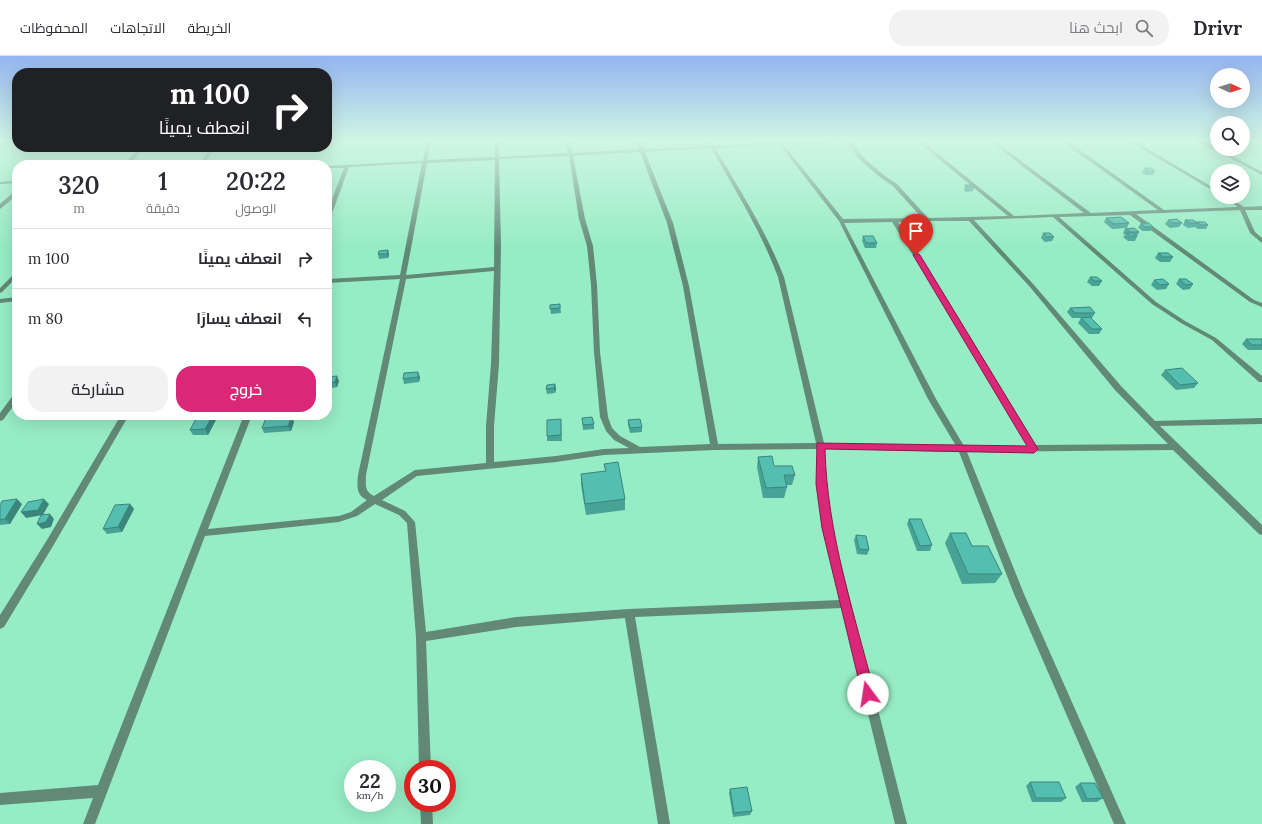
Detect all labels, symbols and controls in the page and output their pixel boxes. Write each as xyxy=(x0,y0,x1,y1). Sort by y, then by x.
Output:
search box xyxy=(889,10,1169,46)
text: Drivr xyxy=(1193,16,1242,40)
icon: search xyxy=(1133,17,1155,39)
text: ابحث هنا xyxy=(1069,18,1123,37)
text: المحفوظات xyxy=(20,19,88,37)
text: الاتجاهات xyxy=(110,19,166,37)
text: الخريطة xyxy=(188,19,231,37)
north arrow xyxy=(1210,68,1250,108)
map controls xyxy=(1210,68,1250,204)
text: 100 m xyxy=(170,76,250,112)
icon: right xyxy=(264,84,316,136)
text: انعطف يمينًا xyxy=(159,116,250,139)
button: search xyxy=(1210,116,1250,156)
button: layers xyxy=(1210,164,1250,204)
text: 1 xyxy=(158,166,168,197)
text: 20:22 xyxy=(226,166,286,197)
text: 320 xyxy=(58,170,100,201)
text: m xyxy=(73,200,85,217)
text: دقيقة xyxy=(146,200,180,217)
text: الوصول xyxy=(235,200,277,217)
pin xyxy=(899,214,933,255)
icon: arrive xyxy=(905,220,927,242)
icon: right xyxy=(294,248,316,270)
text: 100 m xyxy=(28,249,69,268)
text: انعطف يمينًا xyxy=(198,249,282,268)
icon: left xyxy=(294,308,316,330)
text: 80 m xyxy=(28,309,63,328)
text: انعطف يسارًا xyxy=(196,309,282,328)
button: مشاركة xyxy=(28,366,168,412)
button: خروج xyxy=(176,366,316,412)
position arrow xyxy=(847,673,889,715)
speed limit sign: 30 xyxy=(404,760,456,812)
text: 22 xyxy=(359,768,381,793)
text: km/h xyxy=(356,789,384,802)

